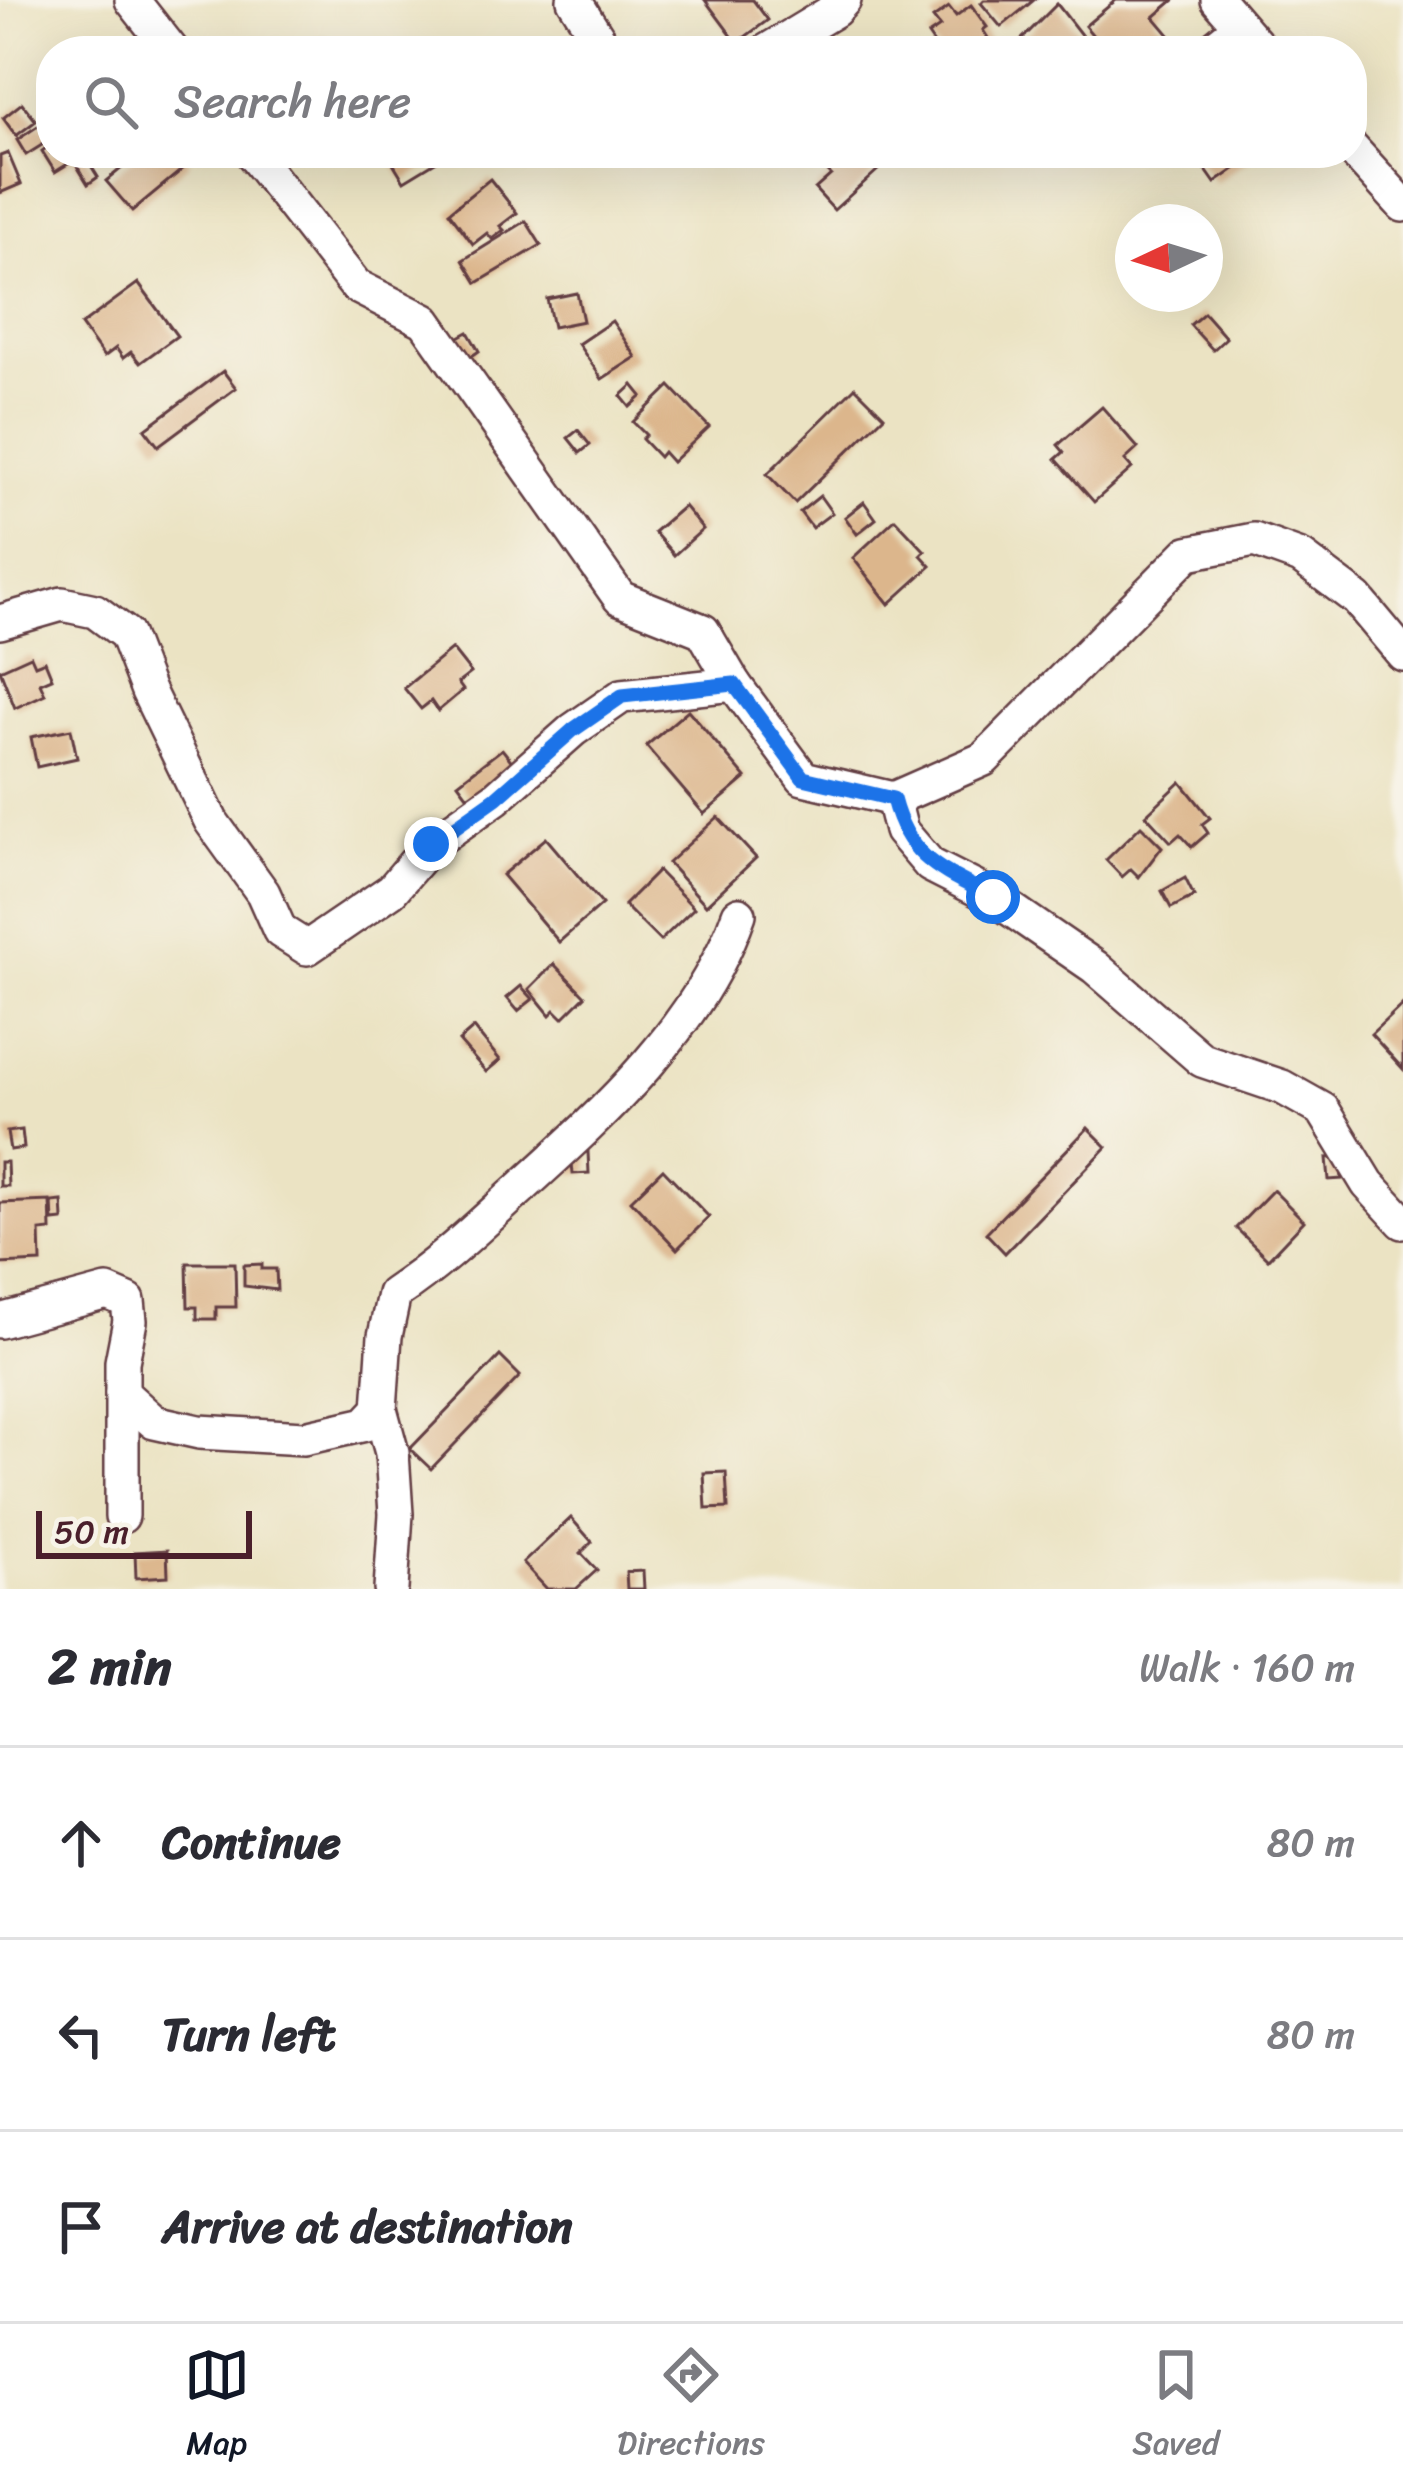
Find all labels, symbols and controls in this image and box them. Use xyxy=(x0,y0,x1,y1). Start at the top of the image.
search box xyxy=(36,36,1367,168)
text: Search here xyxy=(174,62,411,142)
icon: search xyxy=(78,69,144,135)
north arrow xyxy=(1115,204,1223,312)
route end xyxy=(404,817,458,871)
route start xyxy=(966,870,1020,924)
text: 50 m xyxy=(54,1503,129,1561)
scale bar xyxy=(36,1505,252,1558)
text: 2 min xyxy=(48,1622,171,1712)
text: Walk · 160 m xyxy=(1139,1633,1355,1702)
text: Continue xyxy=(162,1803,341,1883)
text: 80 m xyxy=(1267,1808,1355,1877)
icon: ahead xyxy=(48,1810,114,1876)
text: Turn left xyxy=(162,1995,335,2075)
text: 80 m xyxy=(1267,2000,1355,2069)
icon: left xyxy=(48,2002,114,2068)
text: Arrive at destination xyxy=(162,2187,572,2267)
icon: arrive xyxy=(48,2194,114,2260)
tab: Map xyxy=(184,2342,250,2472)
tab: Directions xyxy=(617,2342,765,2472)
tab: Saved xyxy=(1132,2342,1219,2472)

